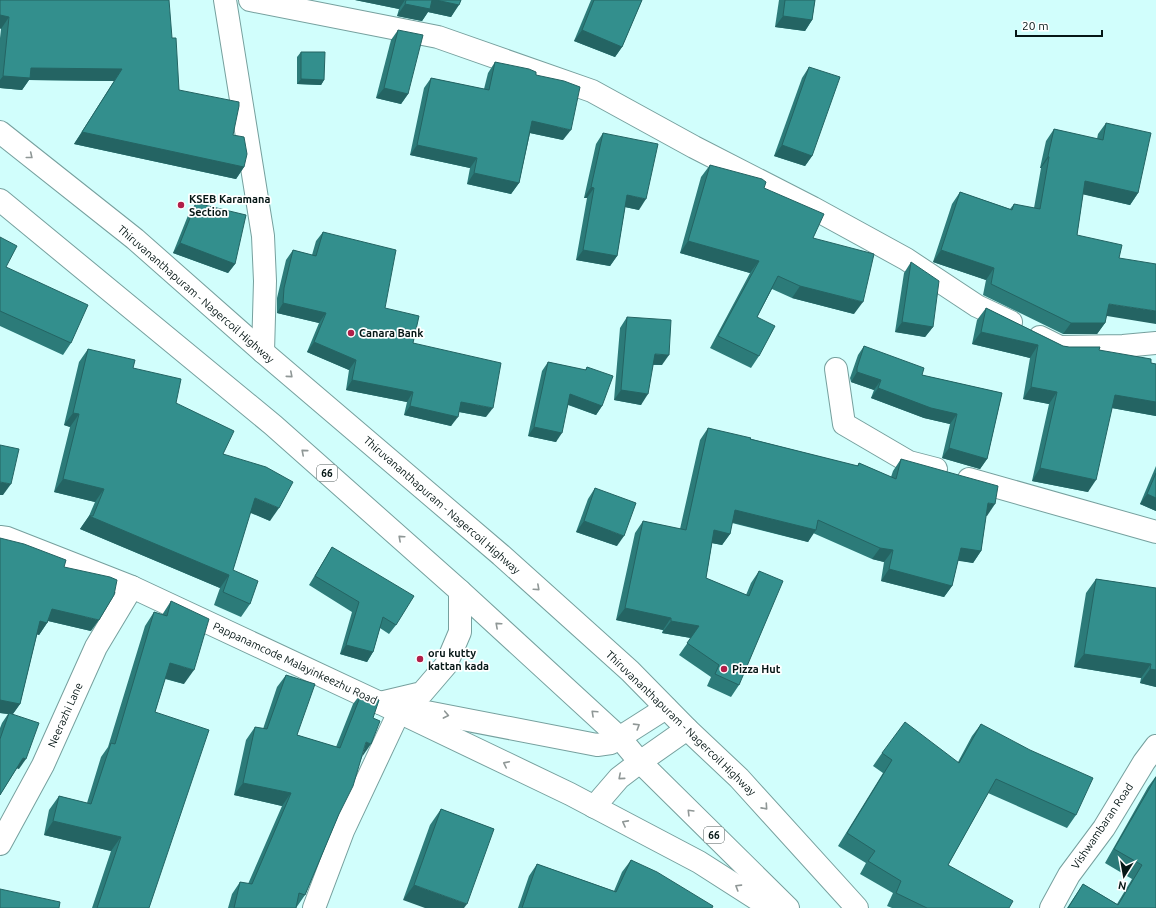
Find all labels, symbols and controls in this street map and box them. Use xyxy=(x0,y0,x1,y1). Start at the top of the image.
scale bar xyxy=(1016,12,1102,38)
text: 20 m xyxy=(1022,19,1049,32)
one-way arrow xyxy=(25,152,33,159)
place label: KSEB Karamana Section xyxy=(189,193,271,218)
marker: KSEB Karamana Section xyxy=(176,200,186,210)
street label: Thiruvananthapuram - Nagercoil Highway xyxy=(115,223,277,366)
place label: Canara Bank xyxy=(359,327,424,339)
marker: Canara Bank xyxy=(346,328,356,338)
one-way arrow xyxy=(286,370,293,377)
street label: Thiruvananthapuram - Nagercoil Highway xyxy=(361,434,523,577)
one-way arrow xyxy=(301,450,309,457)
road number: 66 xyxy=(317,465,337,481)
one-way arrow xyxy=(398,536,406,543)
one-way arrow xyxy=(533,583,540,590)
street label: Pappanamcode Malayinkeezhu Road xyxy=(211,620,379,706)
one-way arrow xyxy=(495,623,503,630)
place label: oru kutty kattan kada xyxy=(428,647,489,672)
street label: Thiruvananthapuram - Nagercoil Highway xyxy=(604,648,759,798)
marker: oru kutty kattan kada xyxy=(415,654,425,664)
place label: Pizza Hut xyxy=(732,663,781,675)
marker: Pizza Hut xyxy=(719,664,729,674)
street label: Neerazhi Lane xyxy=(45,681,85,749)
one-way arrow xyxy=(443,710,449,719)
one-way arrow xyxy=(591,711,598,718)
one-way arrow xyxy=(633,723,640,730)
one-way arrow xyxy=(503,761,511,769)
one-way arrow xyxy=(618,772,626,779)
street label: Vishwambaran Road xyxy=(1069,781,1135,871)
one-way arrow xyxy=(761,802,768,810)
one-way arrow xyxy=(687,809,695,817)
one-way arrow xyxy=(622,821,630,828)
road number: 66 xyxy=(704,827,724,843)
north arrow xyxy=(1104,856,1144,896)
text: N xyxy=(1117,879,1127,892)
one-way arrow xyxy=(736,885,743,892)

